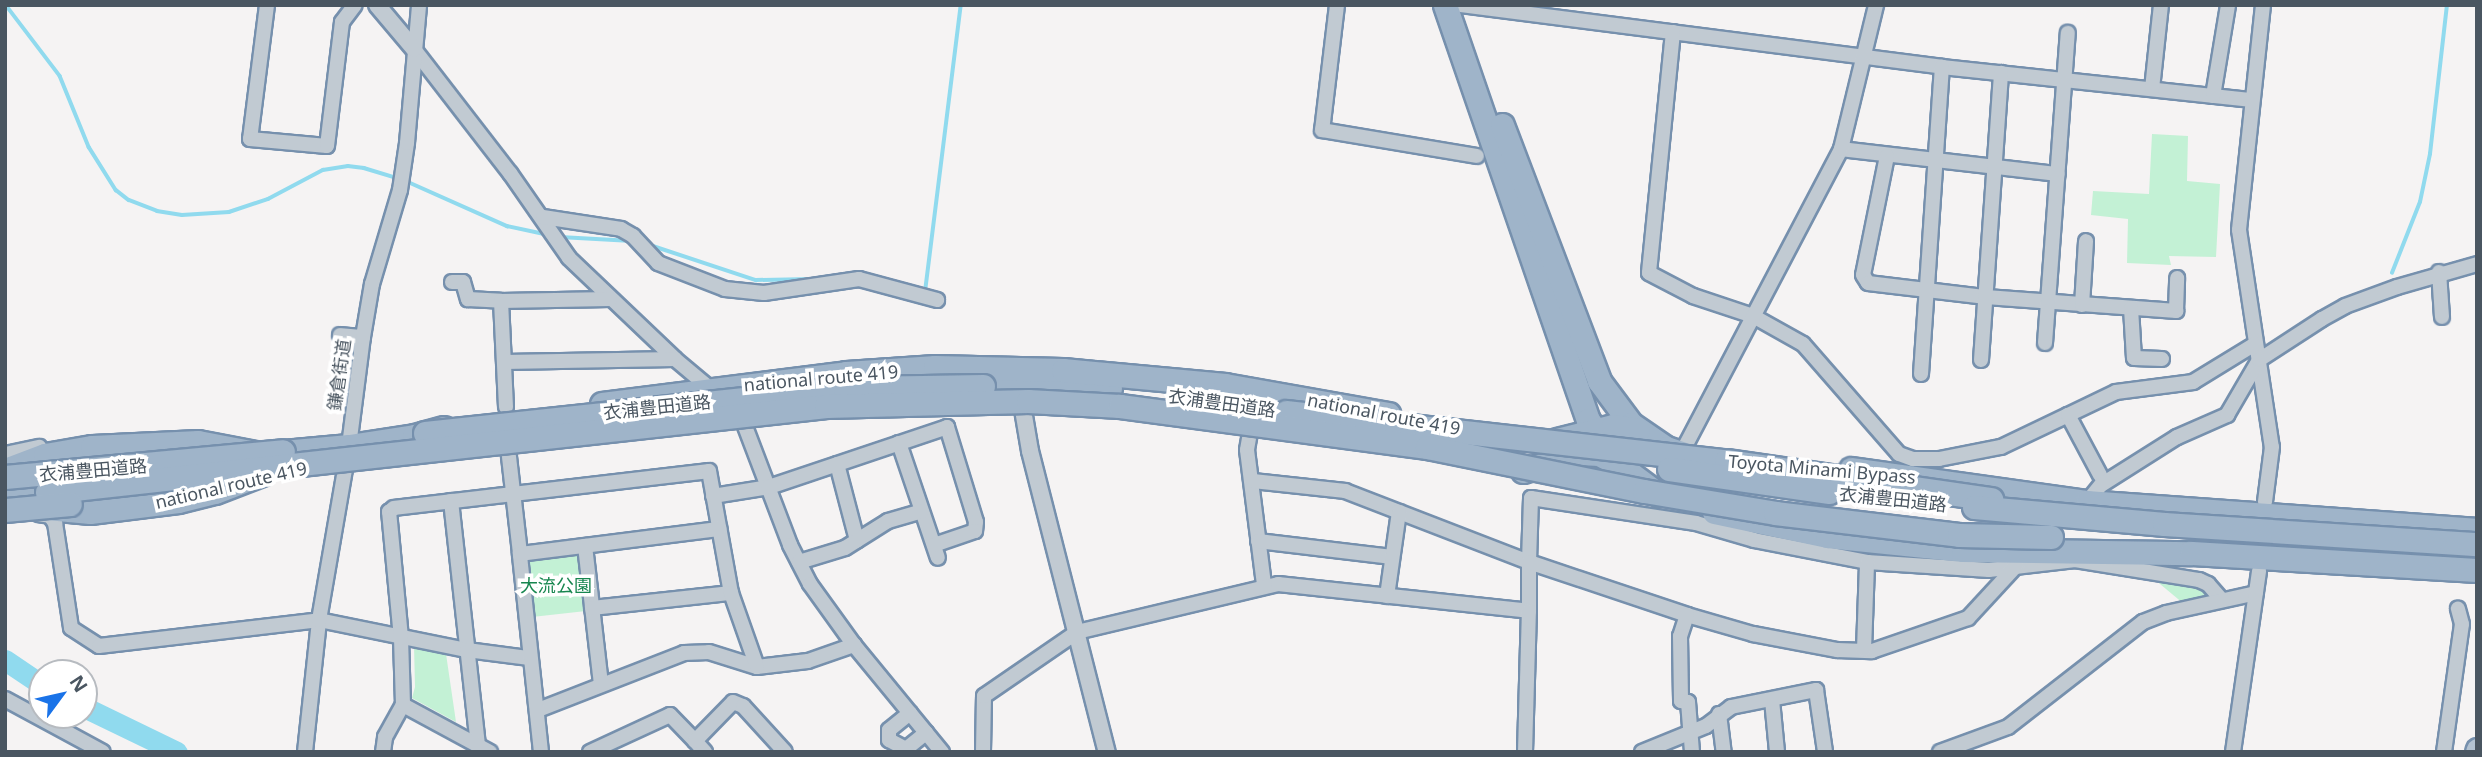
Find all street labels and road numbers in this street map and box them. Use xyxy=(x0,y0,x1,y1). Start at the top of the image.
street label: 鎌倉街道 xyxy=(323,338,355,412)
street label: national route 419 xyxy=(743,360,899,396)
street label: 衣浦豊田道路 xyxy=(1167,385,1277,421)
street label: national route 419 xyxy=(1306,389,1462,439)
street label: 衣浦豊田道路 xyxy=(602,391,712,423)
street label: Toyota Minami Bypass xyxy=(1727,450,1917,488)
street label: 衣浦豊田道路 xyxy=(38,455,148,485)
street label: national route 419 xyxy=(153,457,309,513)
street label: 衣浦豊田道路 xyxy=(1838,483,1948,515)

